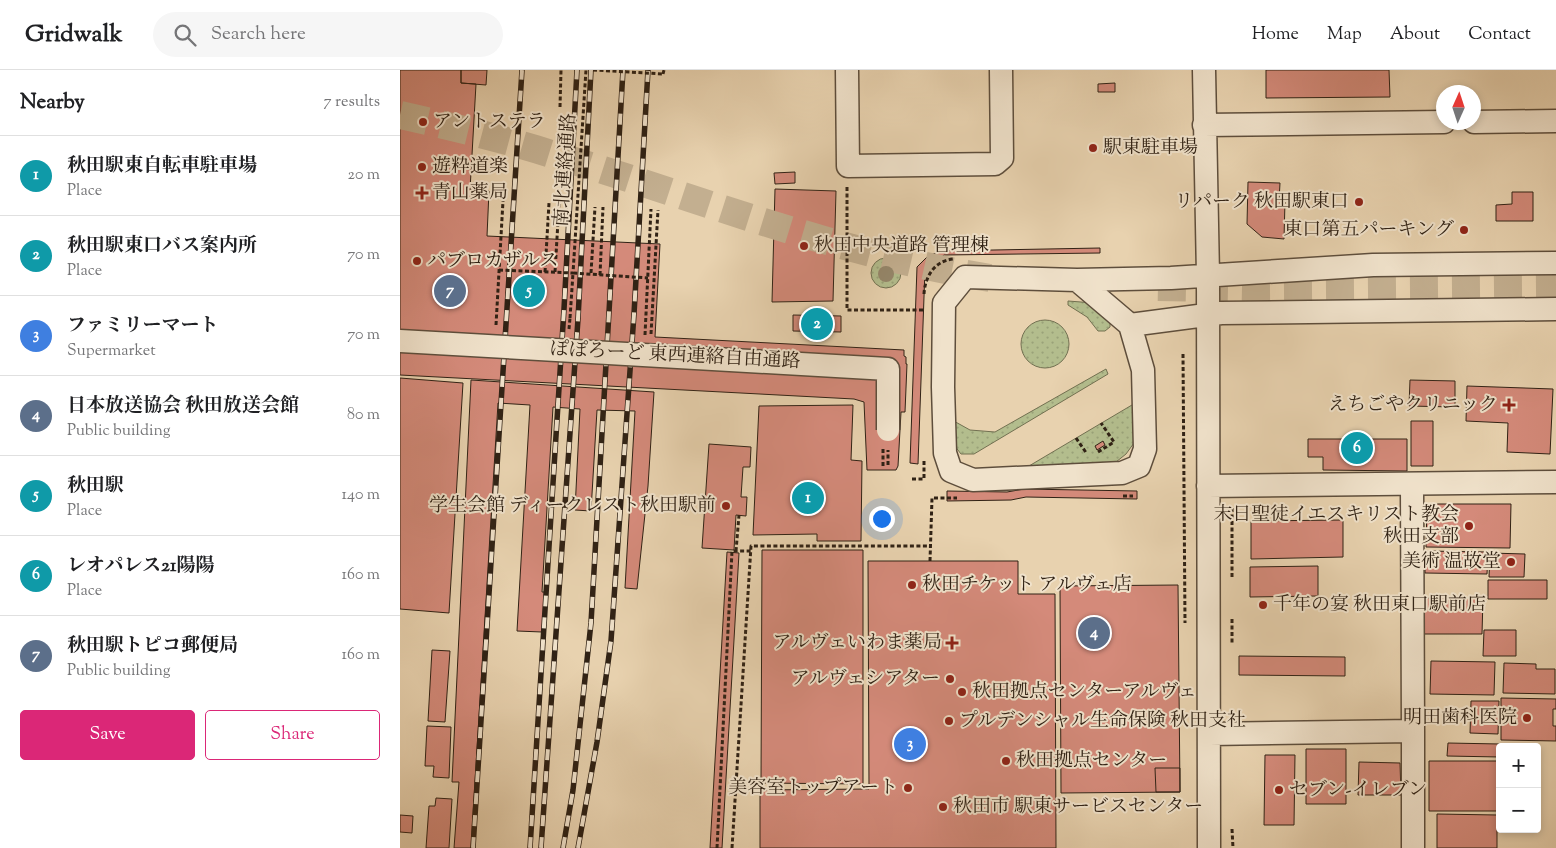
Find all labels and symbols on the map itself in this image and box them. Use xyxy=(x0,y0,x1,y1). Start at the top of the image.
north arrow xyxy=(1436,85,1481,130)
place label: アントステラ xyxy=(433,109,546,136)
street label: 南北連絡通路 xyxy=(549,112,583,228)
marker: アントステラ xyxy=(417,116,429,128)
place label: 駅東駐車場 xyxy=(1103,135,1198,162)
marker: 駅東駐車場 xyxy=(1087,142,1099,154)
place label: 遊粋道楽 xyxy=(432,154,508,181)
marker: 遊粋道楽 xyxy=(416,161,428,173)
place label: 青山薬局 xyxy=(432,180,508,207)
marker: 青山薬局 xyxy=(416,187,428,199)
place label: リパーク 秋田駅東口 xyxy=(1175,189,1349,216)
marker: リパーク 秋田駅東口 xyxy=(1353,196,1365,208)
place label: 東口第五パーキング xyxy=(1284,217,1454,244)
marker: 東口第五パーキング xyxy=(1458,224,1470,236)
place label: 秋田中央道路 管理棟 xyxy=(814,233,989,260)
marker: 秋田中央道路 管理棟 xyxy=(798,240,810,252)
place label: パブロカザルス xyxy=(427,248,558,275)
marker: パブロカザルス xyxy=(411,255,423,267)
pin: 7 xyxy=(434,272,466,310)
pin: 5 xyxy=(513,272,545,310)
pin: 2 xyxy=(801,305,833,343)
street label: ぽぽろーど 東西連絡自由通路 xyxy=(549,336,801,376)
place label: えちごやクリニック xyxy=(1328,392,1498,419)
marker: えちごやクリニック xyxy=(1502,398,1516,412)
pin: 6 xyxy=(1341,429,1373,467)
pin: 1 xyxy=(792,479,824,517)
place label: 学生会館 ディークレスト秋田駅前 xyxy=(429,493,716,520)
marker: 学生会館 ディークレスト秋田駅前 xyxy=(720,500,732,512)
place label: 末日聖徒イエスキリスト教会 秋田支部 xyxy=(1213,502,1459,551)
your location xyxy=(869,506,895,532)
marker: 末日聖徒イエスキリスト教会 秋田支部 xyxy=(1463,520,1475,532)
place label: 美術 温故堂 xyxy=(1402,549,1501,576)
marker: 美術 温故堂 xyxy=(1505,556,1517,568)
place label: 秋田チケット アルヴェ店 xyxy=(922,572,1132,599)
marker: 秋田チケット アルヴェ店 xyxy=(906,579,918,591)
place label: 千年の宴 秋田東口駅前店 xyxy=(1273,592,1486,619)
marker: 千年の宴 秋田東口駅前店 xyxy=(1257,599,1269,611)
pin: 4 xyxy=(1078,614,1110,652)
place label: アルヴェいわま薬局 xyxy=(773,630,942,657)
marker: アルヴェいわま薬局 xyxy=(946,637,958,649)
place label: アルヴェシアター xyxy=(791,666,940,693)
marker: アルヴェシアター xyxy=(944,673,956,685)
place label: 秋田拠点センターアルヴェ xyxy=(972,679,1197,706)
marker: 秋田拠点センターアルヴェ xyxy=(956,686,968,698)
place label: 明田歯科医院 xyxy=(1403,705,1517,732)
place label: プルデンシャル生命保険 秋田支社 xyxy=(959,708,1246,735)
marker: 明田歯科医院 xyxy=(1521,712,1533,724)
marker: プルデンシャル生命保険 秋田支社 xyxy=(943,715,955,727)
pin: 3 xyxy=(894,725,926,763)
place label: 秋田拠点センター xyxy=(1016,748,1167,775)
marker: 秋田拠点センター xyxy=(1000,755,1012,767)
place label: 美容室トップアート xyxy=(728,775,898,802)
place label: セブン-イレブン xyxy=(1289,777,1427,804)
marker: 美容室トップアート xyxy=(902,782,914,794)
marker: セブン-イレブン xyxy=(1273,784,1285,796)
place label: 秋田市 駅東サービスセンター xyxy=(953,794,1203,821)
marker: 秋田市 駅東サービスセンター xyxy=(937,801,949,813)

